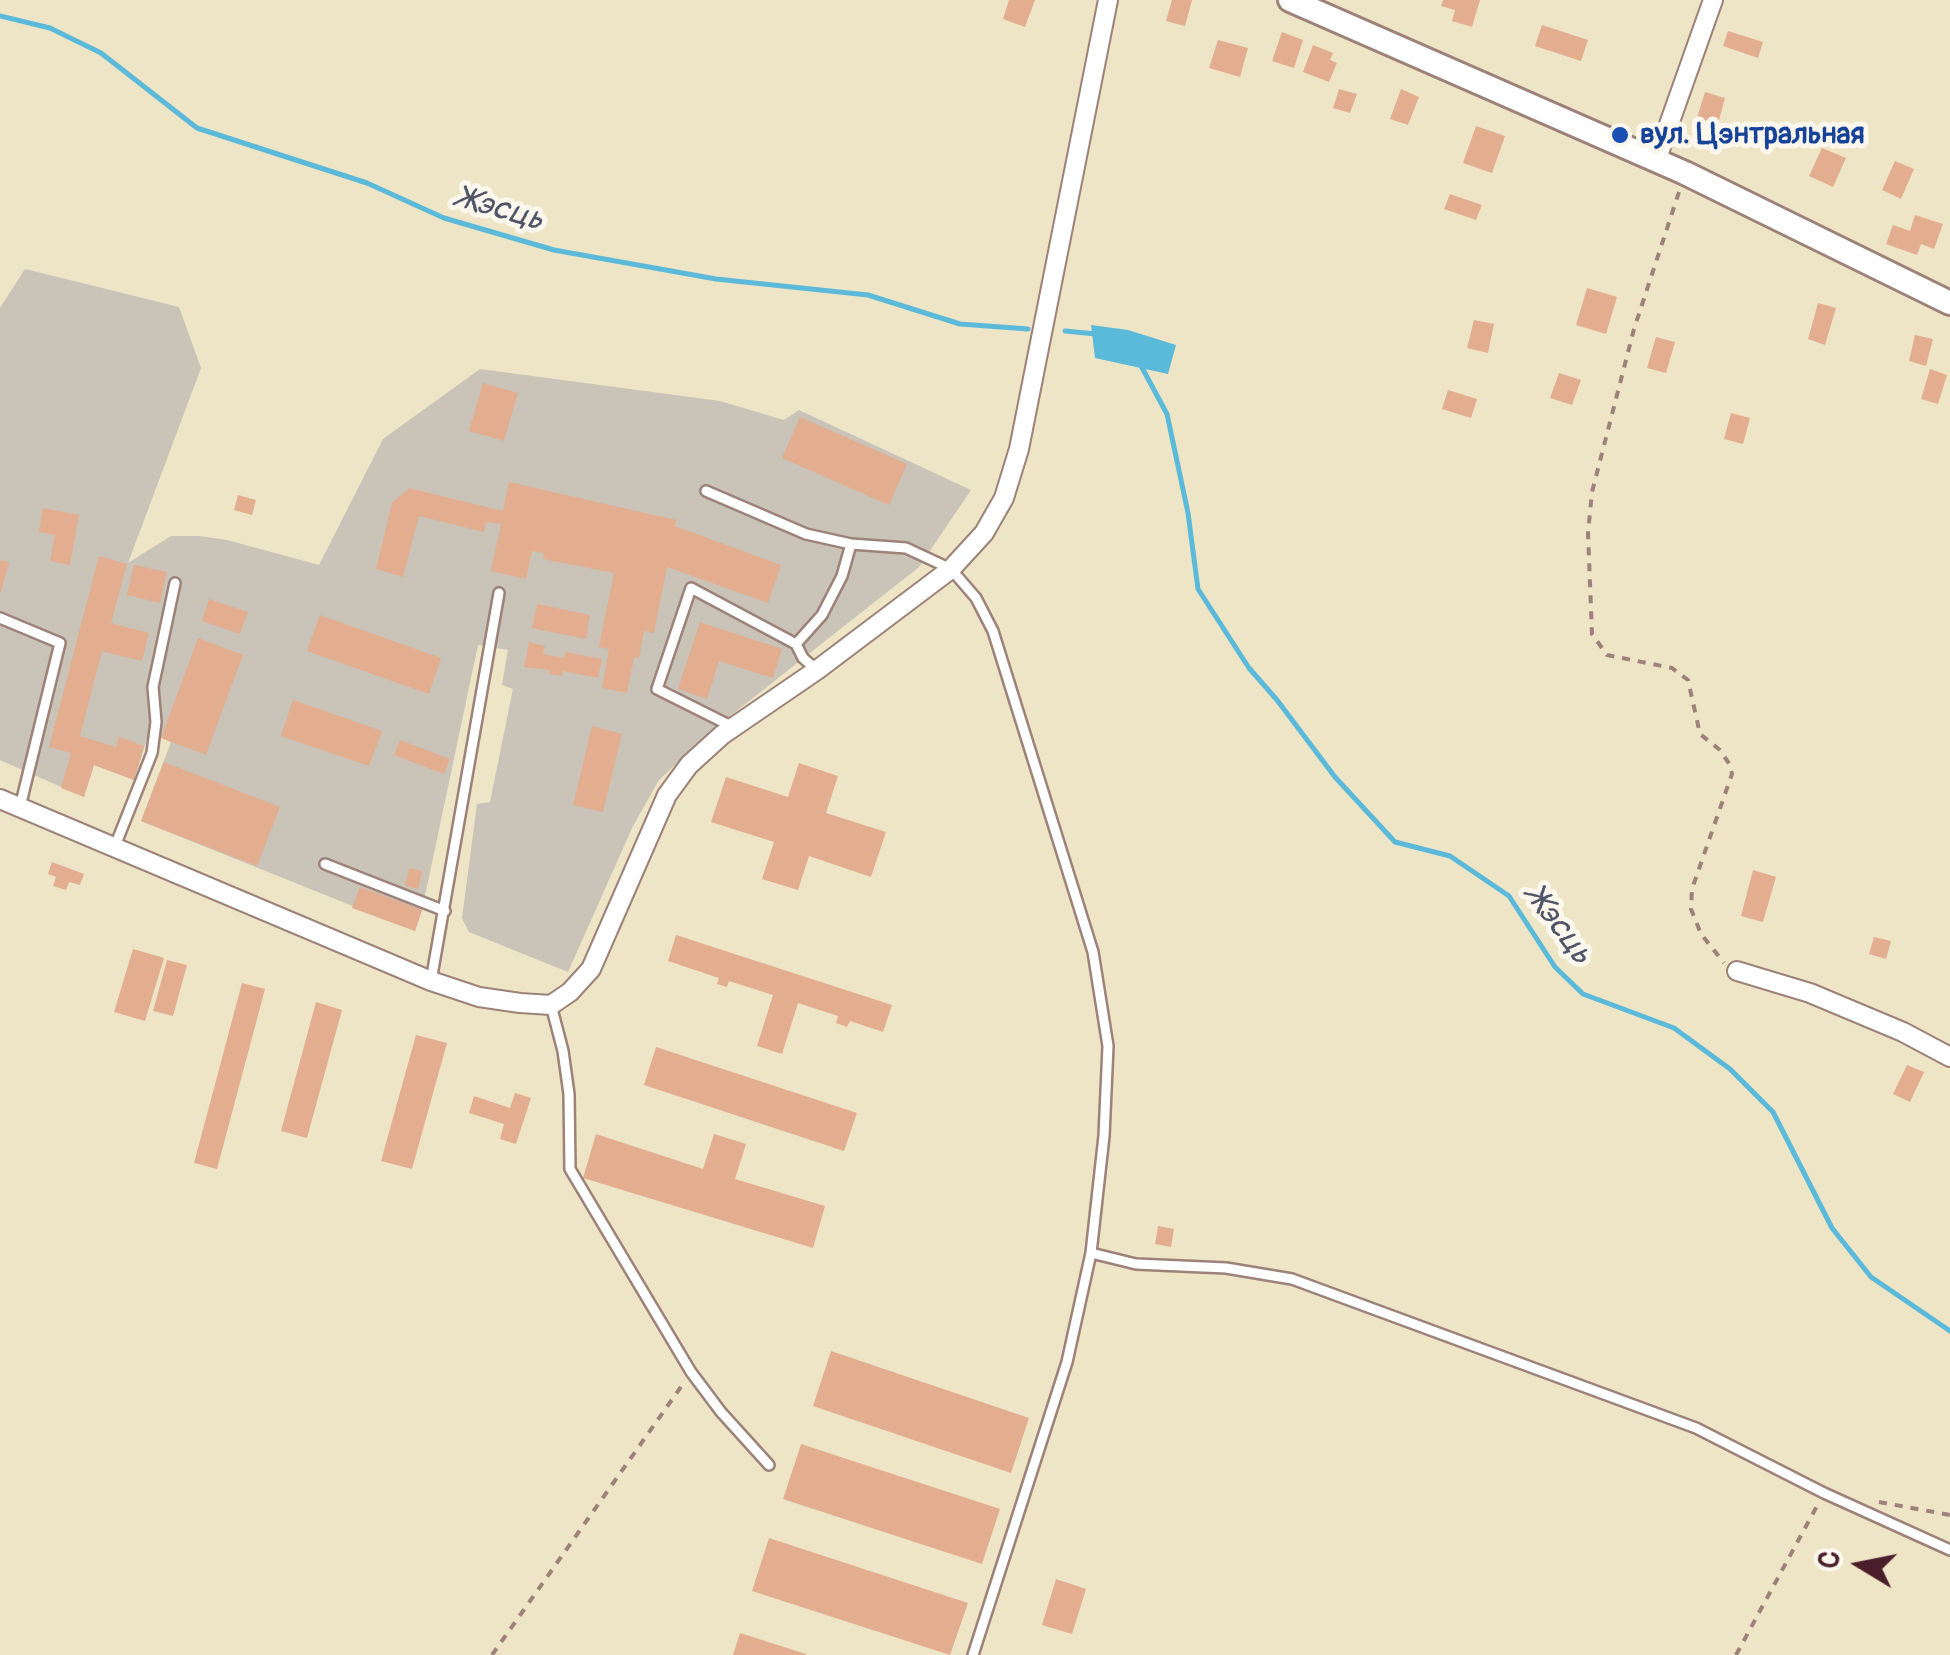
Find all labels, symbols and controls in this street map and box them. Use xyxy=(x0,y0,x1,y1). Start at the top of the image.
place label: вул. Цэнтральная xyxy=(1640,117,1865,153)
marker: вул. Цэнтральная xyxy=(1609,124,1631,146)
water label: Жэсць xyxy=(453,179,547,241)
water label: Жэсць xyxy=(1516,880,1600,972)
north arrow xyxy=(1810,1515,1910,1615)
text: С xyxy=(1811,1548,1849,1571)

